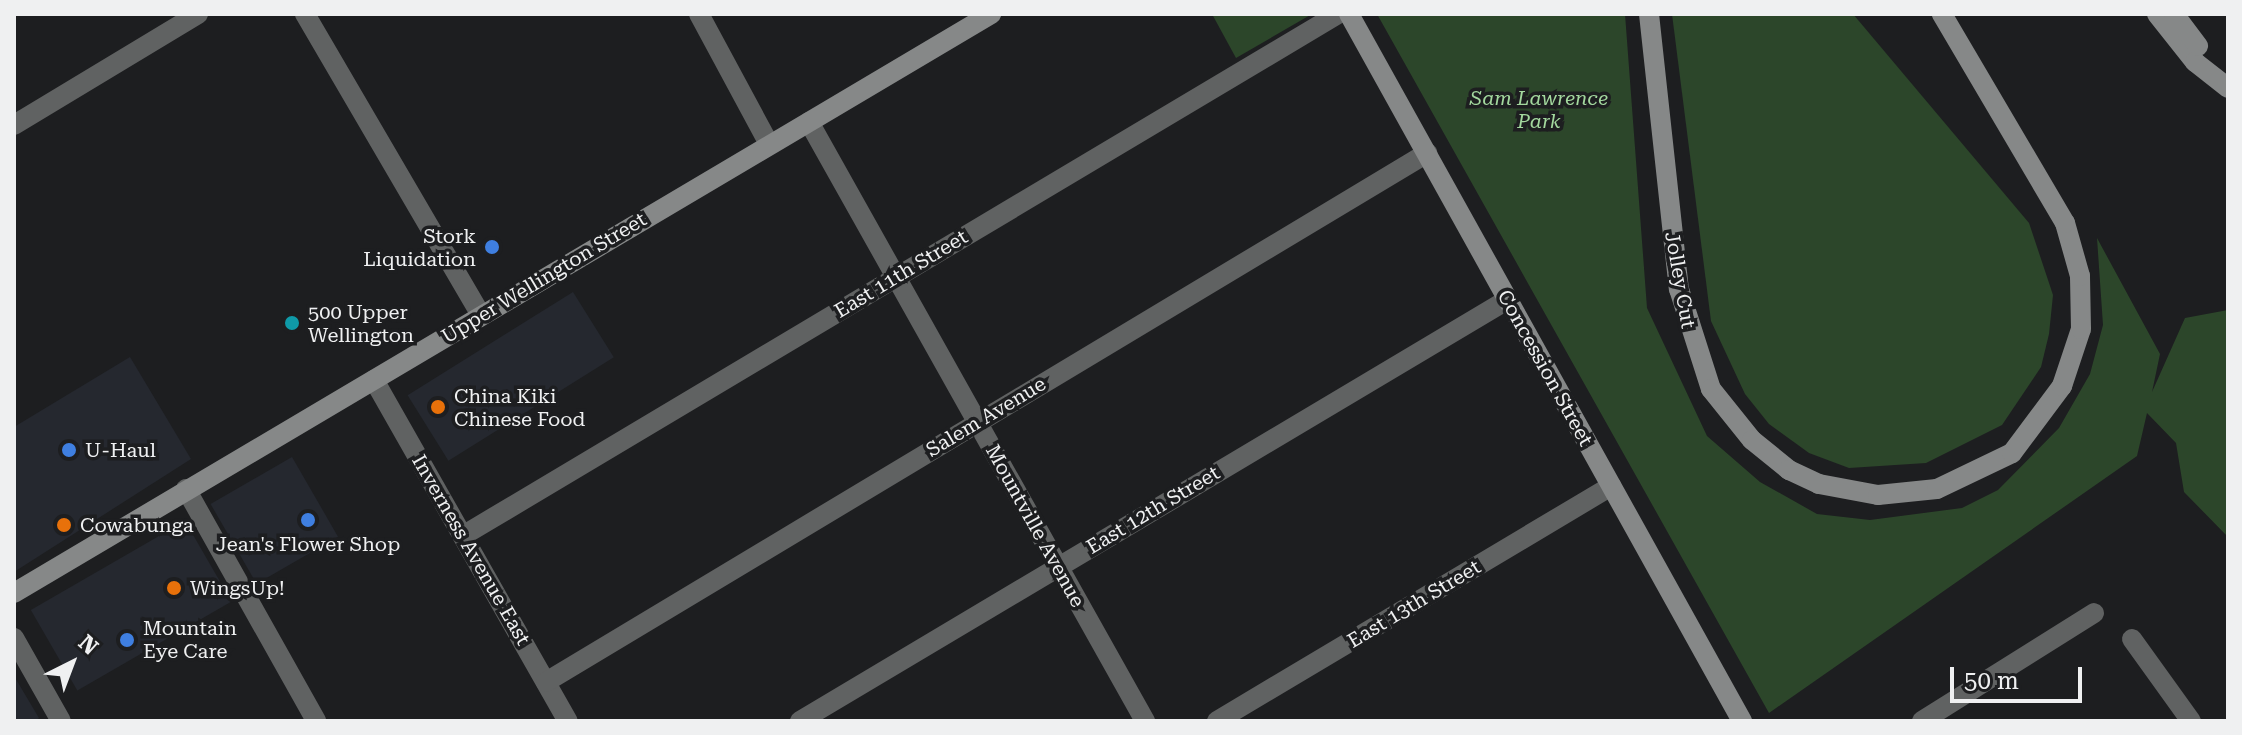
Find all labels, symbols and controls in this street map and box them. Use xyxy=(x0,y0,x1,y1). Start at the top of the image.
park label: Sam Lawrence Park xyxy=(1470,86,1608,133)
street label: Upper Wellington Street xyxy=(437,207,651,349)
place label: Stork Liquidation xyxy=(363,224,476,271)
street label: East 11th Street xyxy=(830,225,972,323)
street label: Jolley Cut xyxy=(1660,230,1700,330)
marker: Stork Liquidation xyxy=(483,238,501,256)
street label: Concession Street xyxy=(1492,286,1598,450)
place label: 500 Upper Wellington xyxy=(308,300,414,347)
marker: 500 Upper Wellington xyxy=(283,314,301,332)
street label: Salem Avenue xyxy=(922,372,1050,462)
place label: China Kiki Chinese Food xyxy=(454,384,585,431)
marker: China Kiki Chinese Food xyxy=(429,398,447,416)
place label: U-Haul xyxy=(85,438,156,462)
street label: Mountville Avenue xyxy=(980,440,1090,612)
marker: U-Haul xyxy=(60,441,78,459)
street label: Inverness Avenue East xyxy=(407,451,535,649)
street label: East 12th Street xyxy=(1082,461,1224,559)
marker: Jean's Flower Shop xyxy=(299,511,317,529)
place label: Cowabunga xyxy=(80,513,194,537)
marker: Cowabunga xyxy=(55,516,73,534)
place label: Jean's Flower Shop xyxy=(216,532,400,556)
street label: East 13th Street xyxy=(1343,555,1485,653)
place label: WingsUp! xyxy=(190,576,285,600)
marker: WingsUp! xyxy=(165,579,183,597)
place label: Mountain Eye Care xyxy=(143,616,237,663)
north arrow xyxy=(32,623,112,703)
text: N xyxy=(74,630,103,660)
marker: Mountain Eye Care xyxy=(118,631,136,649)
scale bar xyxy=(1954,651,2086,701)
text: 50 m xyxy=(1964,667,2019,695)

